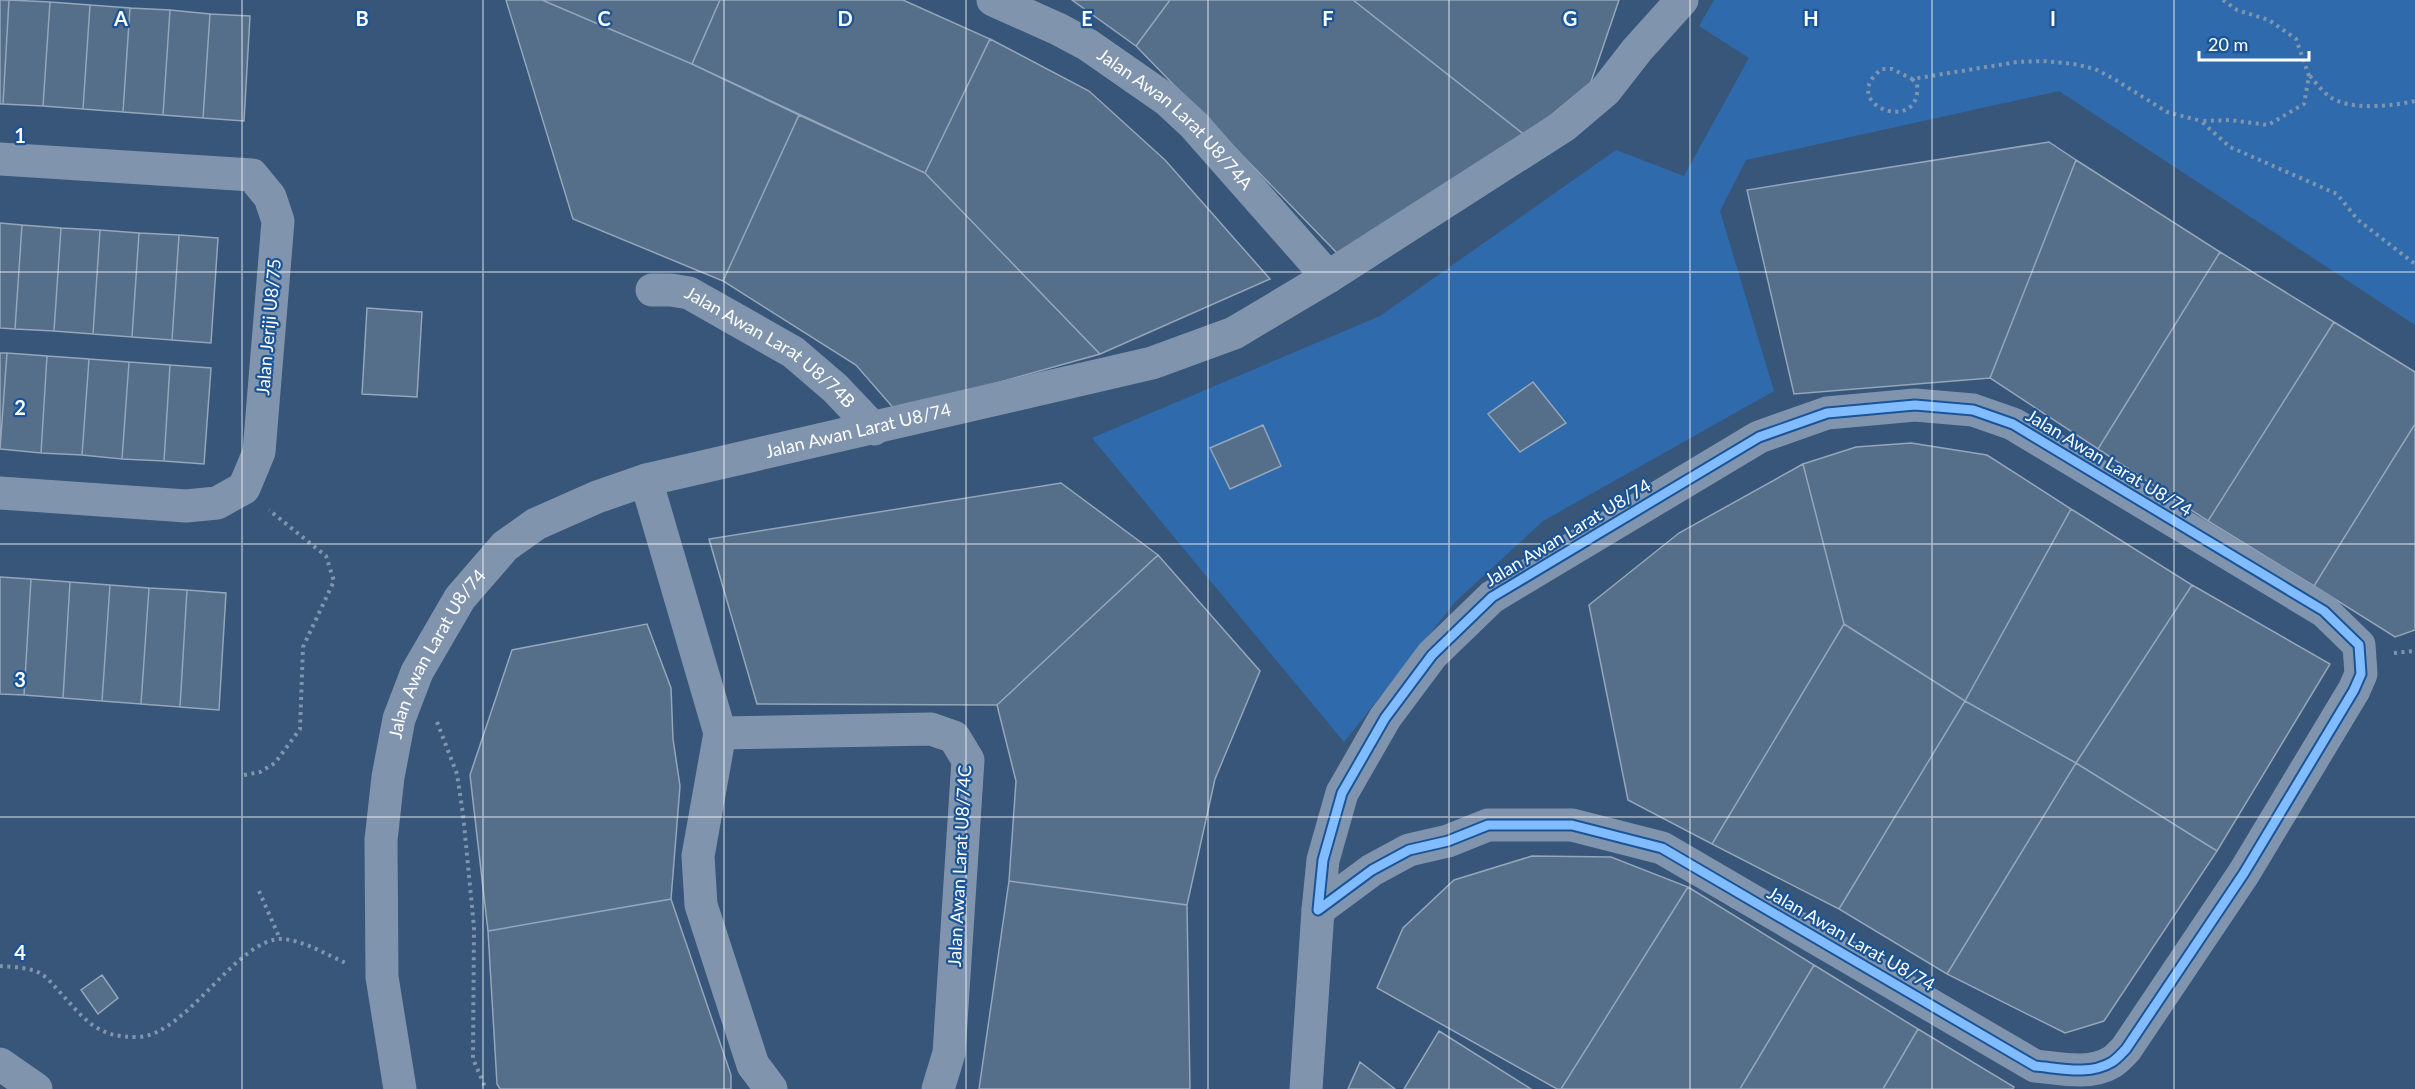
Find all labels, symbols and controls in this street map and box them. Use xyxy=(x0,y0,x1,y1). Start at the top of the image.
text: A xyxy=(113,6,128,30)
text: B xyxy=(355,6,369,30)
text: C xyxy=(597,6,611,30)
text: D xyxy=(837,6,853,30)
text: E xyxy=(1081,6,1093,30)
text: F xyxy=(1322,6,1334,30)
text: G xyxy=(1563,6,1577,30)
text: H xyxy=(1803,6,1819,30)
text: I xyxy=(2050,6,2056,30)
scale bar xyxy=(2199,24,2308,62)
text: 20 m xyxy=(2208,33,2248,55)
street label: Jalan Awan Larat U8/74A xyxy=(1094,43,1258,194)
text: 1 xyxy=(14,123,26,147)
street label: Jalan Jeriji U8/75 xyxy=(251,258,285,396)
street label: Jalan Awan Larat U8/74B xyxy=(681,281,860,412)
text: 2 xyxy=(14,395,26,419)
street label: Jalan Awan Larat U8/74 xyxy=(763,398,953,462)
street label: Jalan Awan Larat U8/74 xyxy=(2022,404,2197,520)
street label: Jalan Awan Larat U8/74 xyxy=(1480,474,1655,590)
street label: Jalan Awan Larat U8/74 xyxy=(384,564,490,740)
text: 3 xyxy=(14,667,26,691)
street label: Jalan Awan Larat U8/74C xyxy=(943,765,975,967)
street label: Jalan Awan Larat U8/74 xyxy=(1764,881,1939,995)
text: 4 xyxy=(14,940,26,964)

